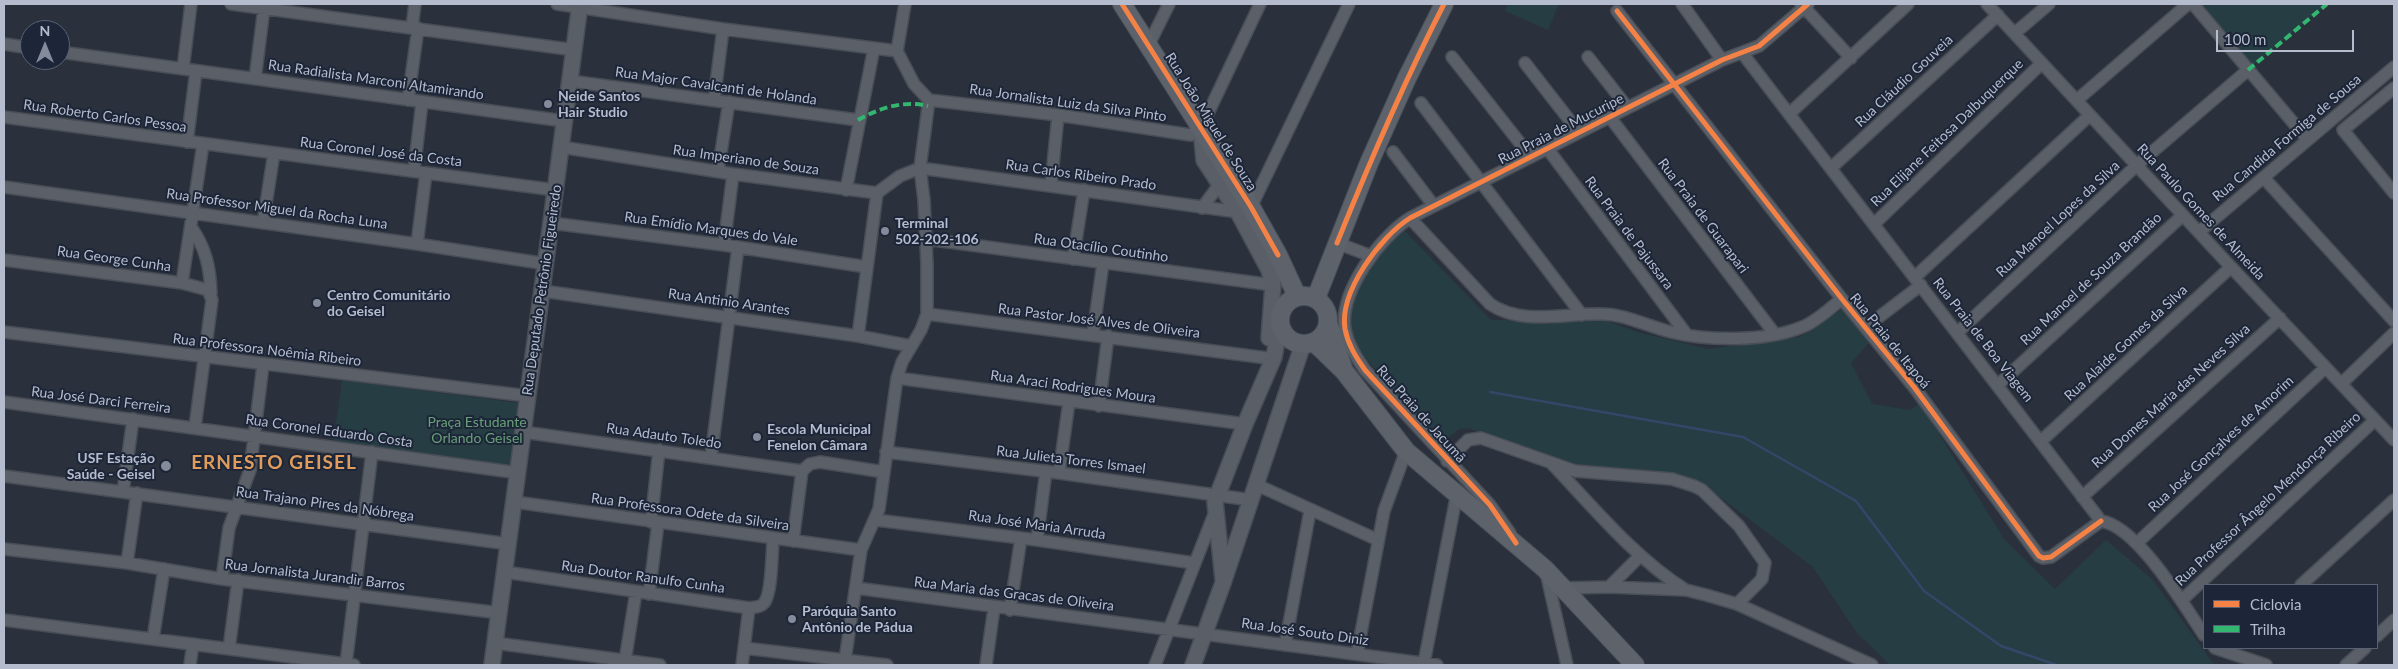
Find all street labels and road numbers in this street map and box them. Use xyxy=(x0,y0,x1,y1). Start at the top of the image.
street label: Rua Cláudio Gouveia xyxy=(1852,31,1956,131)
street label: Rua João Miguel de Souza xyxy=(1162,50,1260,194)
street label: Rua Elijane Feitosa Dalbuquerque xyxy=(1867,56,2027,210)
street label: Rua Radialista Marconi Altamirando xyxy=(267,57,485,103)
street label: Rua Major Cavalcanti de Holanda xyxy=(614,64,818,108)
street label: Rua Candida Formiga de Sousa xyxy=(2209,71,2365,205)
street label: Rua Jornalista Luiz da Silva Pinto xyxy=(968,81,1168,125)
street label: Rua Praia de Mucuripe xyxy=(1495,90,1627,168)
street label: Rua Roberto Carlos Pessoa xyxy=(22,96,188,136)
street label: Rua Coronel José da Costa xyxy=(299,134,463,170)
street label: Rua Paulo Gomes de Almeida xyxy=(2134,140,2268,284)
street label: Rua Imperiano de Souza xyxy=(672,141,820,179)
street label: Rua Praia de Guarapari xyxy=(1654,155,1752,277)
street label: Rua Carlos Ribeiro Prado xyxy=(1005,156,1157,194)
street label: Rua Manoel Lopes da Silva xyxy=(1993,157,2123,281)
street label: Rua Praia de Pajussara xyxy=(1581,173,1677,293)
street label: Rua Deputado Petrônio Figueiredo xyxy=(519,184,565,396)
street label: Rua Professor Miguel da Rocha Luna xyxy=(165,185,389,233)
street label: Rua Emídio Marques do Vale xyxy=(623,209,799,249)
street label: Rua Manoel de Souza Brandão xyxy=(2017,209,2165,349)
street label: Rua Otacílio Coutinho xyxy=(1033,230,1169,266)
street label: Rua George Cunha xyxy=(56,243,172,275)
street label: Rua Praia de Boa Viagem xyxy=(1929,275,2037,405)
street label: Rua Alaide Gomes da Silva xyxy=(2061,282,2191,404)
street label: Rua Antinio Arantes xyxy=(667,285,791,319)
street label: Rua Praia de Itapoá xyxy=(1846,290,1934,392)
street label: Rua Pastor José Alves de Oliveira xyxy=(997,300,1201,342)
street label: Rua Domes Maria das Neves Silva xyxy=(2088,320,2254,472)
street label: Rua Professora Noêmia Ribeiro xyxy=(172,330,362,370)
street label: Rua Praia de Jacumã xyxy=(1373,362,1469,466)
street label: Rua Araci Rodrigues Moura xyxy=(989,367,1157,407)
street label: Rua José Gonçalves de Amorim xyxy=(2145,372,2297,516)
street label: Rua José Darci Ferreira xyxy=(30,383,172,417)
street label: Rua Professor Ângelo Mendonça Ribeiro xyxy=(2172,409,2364,589)
street label: Rua Coronel Eduardo Costa xyxy=(244,411,414,451)
street label: Rua Adauto Toledo xyxy=(605,420,723,452)
street label: Rua Julieta Torres Ismael xyxy=(995,443,1147,477)
street label: Rua Trajano Pires da Nóbrega xyxy=(235,483,415,525)
street label: Rua Professora Odete da Silveira xyxy=(590,490,790,534)
street label: Rua José Maria Arruda xyxy=(967,507,1107,543)
street label: Rua Jornalista Jurandir Barros xyxy=(224,556,406,594)
street label: Rua Doutor Ranulfo Cunha xyxy=(560,557,726,597)
street label: Rua Maria das Gracas de Oliveira xyxy=(913,573,1115,615)
street label: Rua José Souto Diniz xyxy=(1240,615,1370,649)

